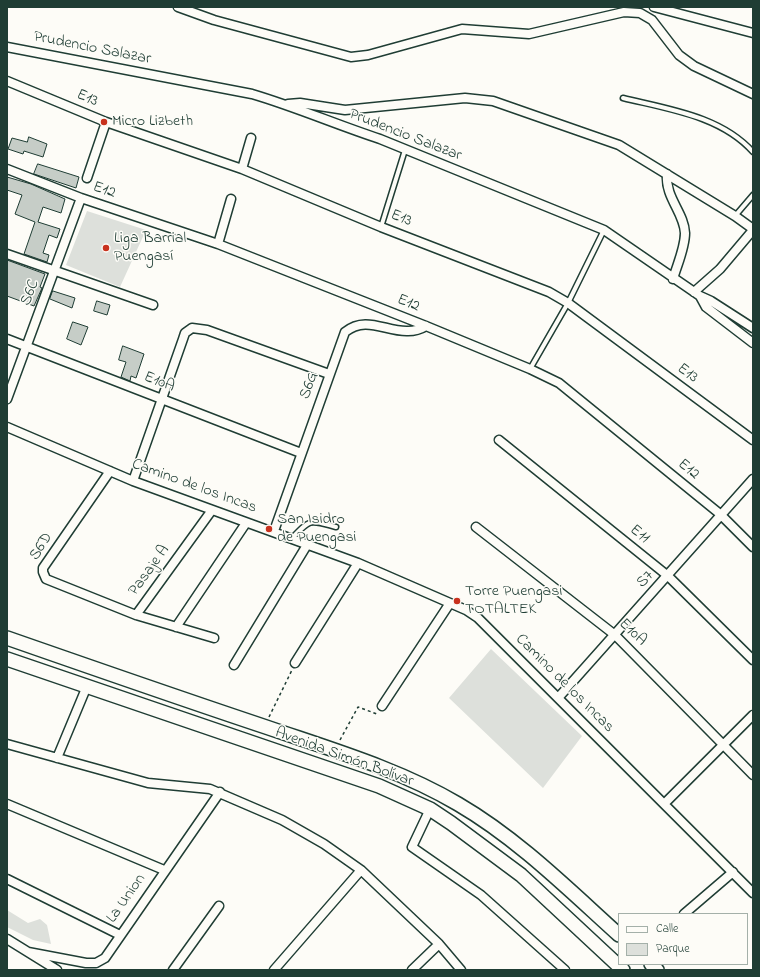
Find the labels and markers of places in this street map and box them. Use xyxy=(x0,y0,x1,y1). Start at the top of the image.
place label: Micro Lizbeth xyxy=(112,112,193,132)
marker: Micro Lizbeth xyxy=(99,117,109,127)
place label: Liga Barrial Puengasí xyxy=(114,229,186,267)
marker: Liga Barrial Puengasí xyxy=(101,243,111,253)
place label: San Isidro de Puengasi xyxy=(277,510,356,548)
marker: San Isidro de Puengasi xyxy=(264,524,274,534)
place label: Torre Puengasi TOTALTEK xyxy=(465,582,562,620)
marker: Torre Puengasi TOTALTEK xyxy=(452,596,462,606)

